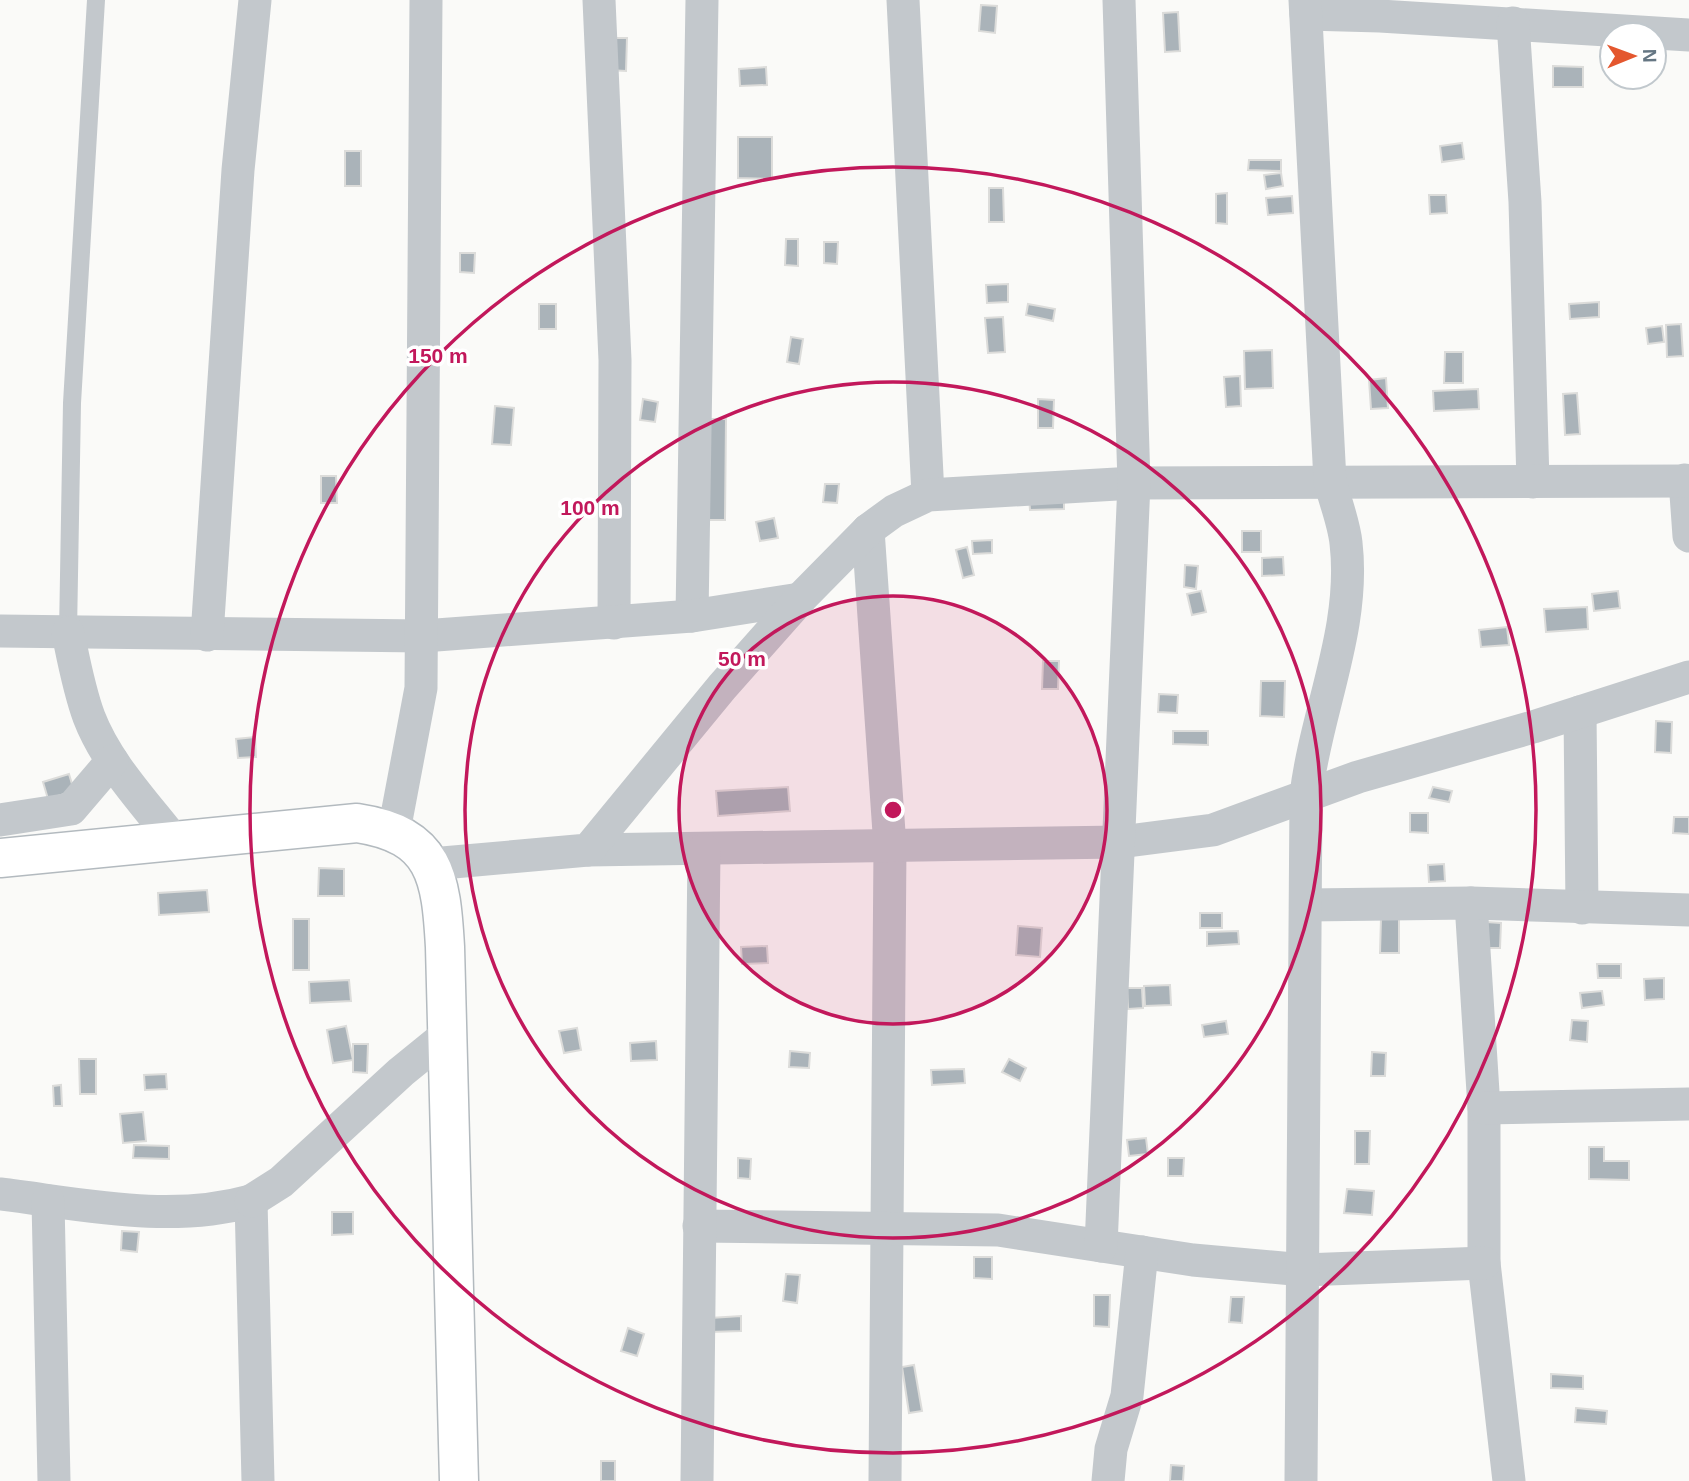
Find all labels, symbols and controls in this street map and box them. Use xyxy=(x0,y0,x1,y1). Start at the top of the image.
north arrow xyxy=(1598,21,1668,91)
text: N xyxy=(1639,49,1660,63)
text: 150 m xyxy=(408,344,468,367)
text: 100 m xyxy=(560,496,620,519)
text: 50 m xyxy=(718,647,766,670)
centre of rings xyxy=(881,798,905,822)

